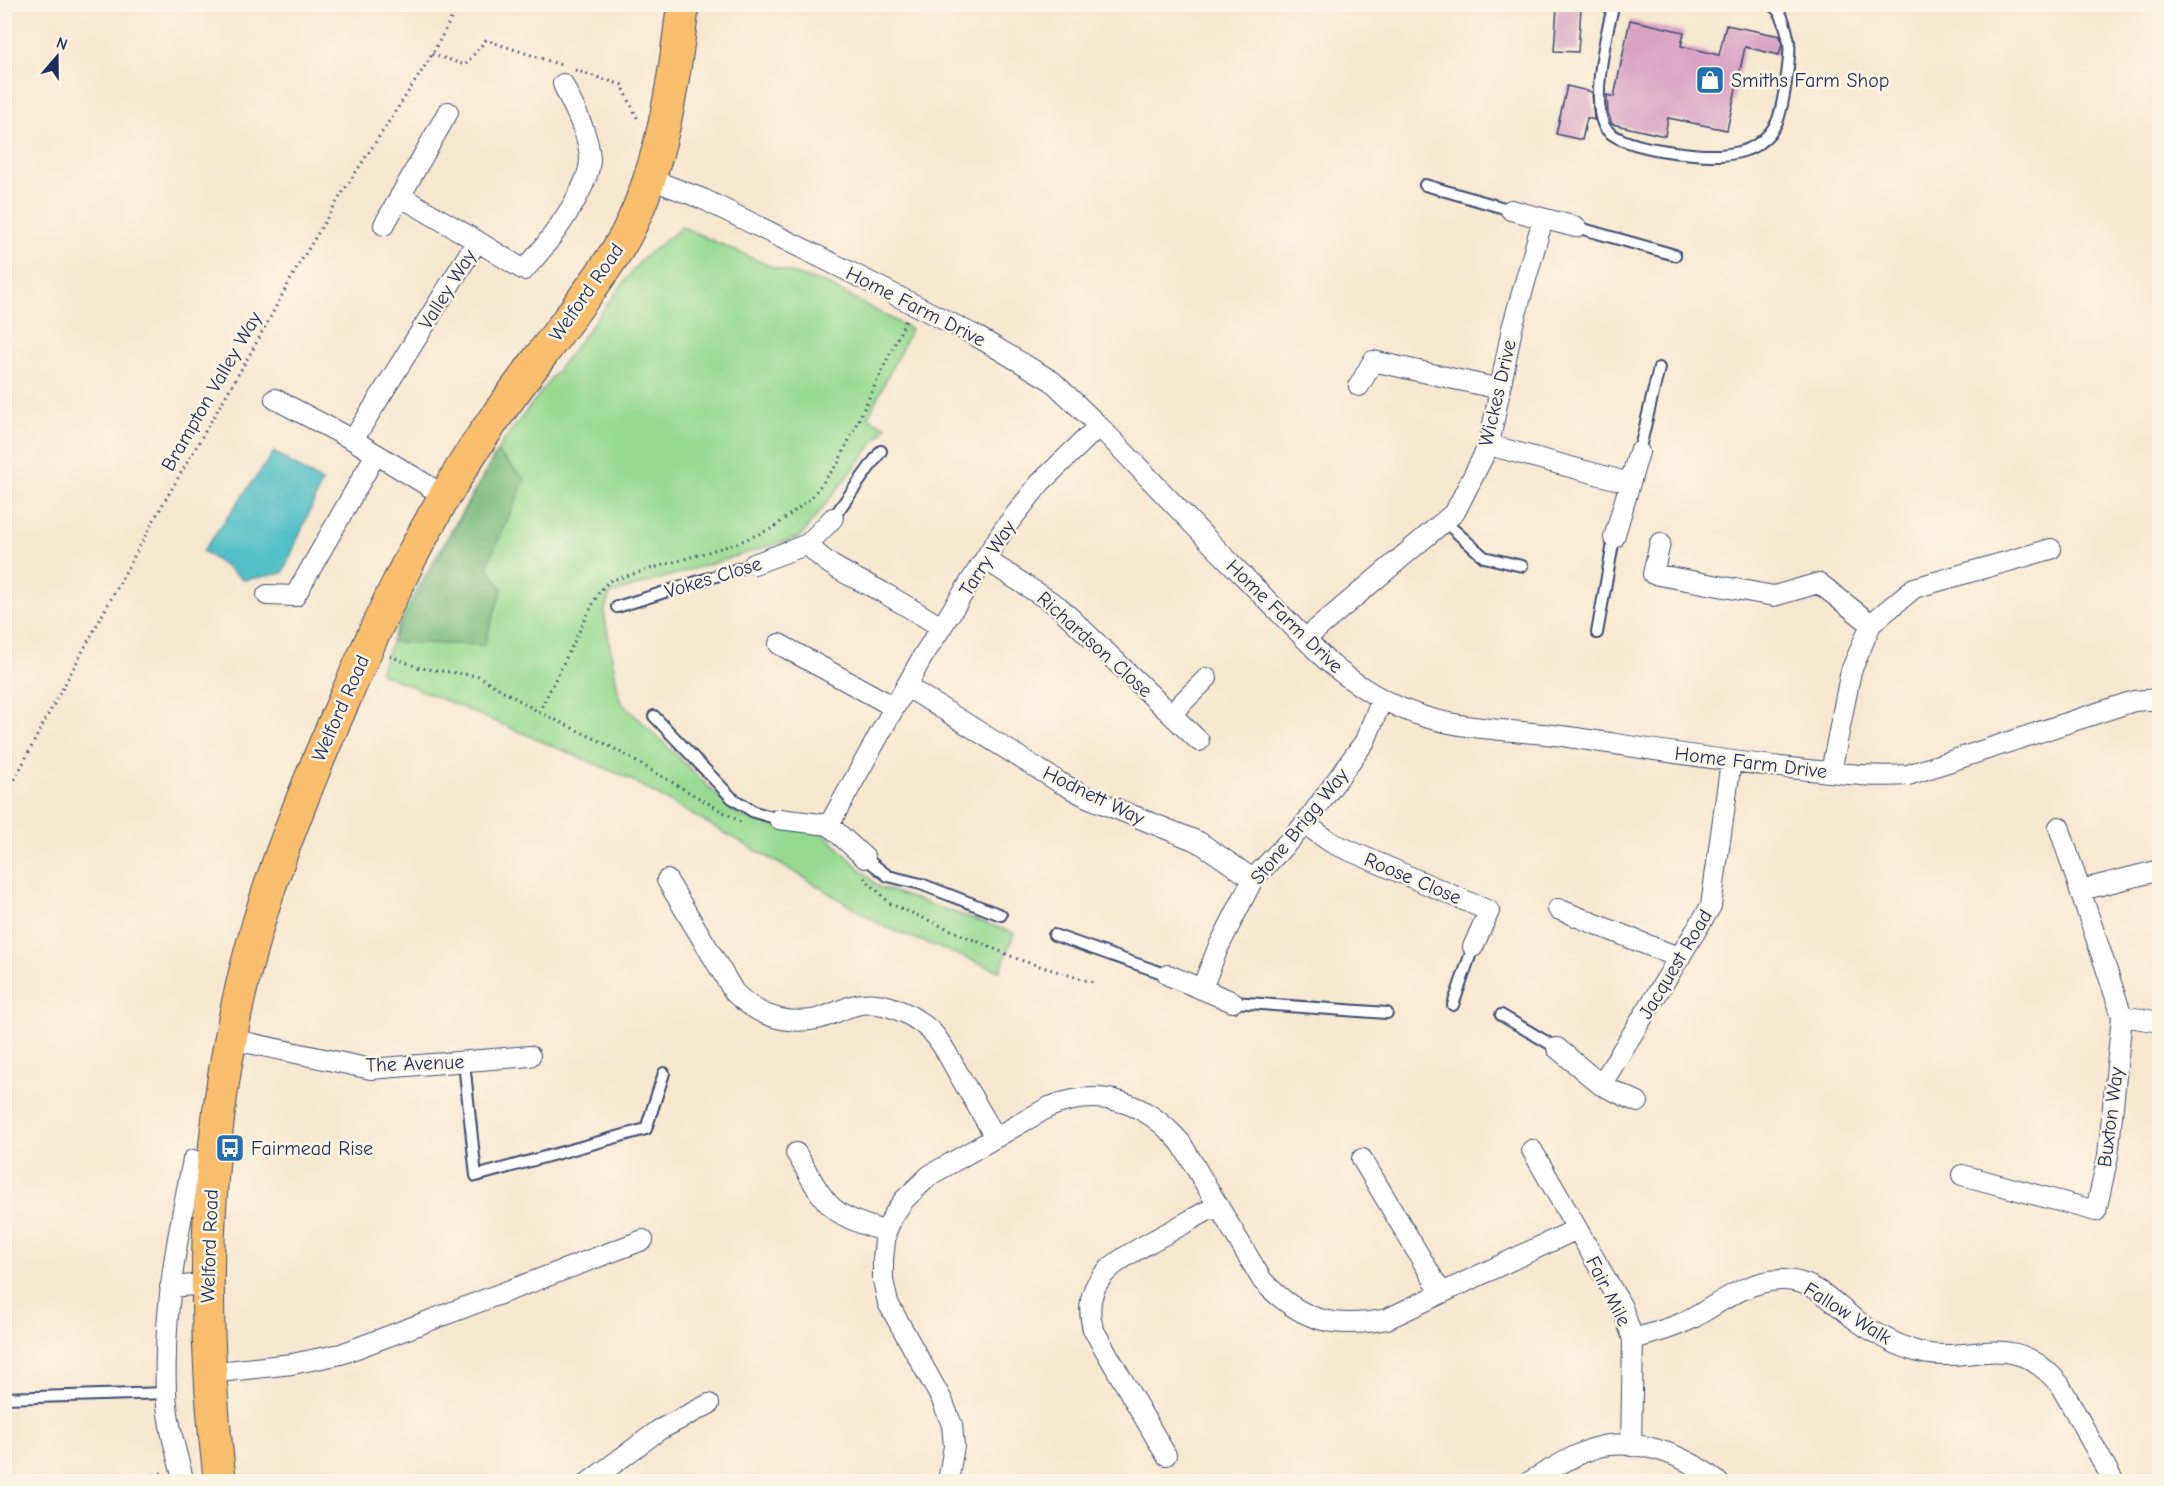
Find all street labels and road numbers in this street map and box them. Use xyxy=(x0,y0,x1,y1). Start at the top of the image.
street label: Welford Road xyxy=(544,239,629,346)
street label: Valley Way xyxy=(414,245,481,333)
street label: Home Farm Drive xyxy=(842,261,989,351)
street label: Brampton Valley Way xyxy=(156,307,266,475)
street label: Wickes Drive xyxy=(1474,337,1521,449)
street label: Tarry Way xyxy=(954,516,1020,600)
street label: Vokes Close xyxy=(662,552,764,603)
street label: Home Farm Drive xyxy=(1222,555,1348,678)
street label: Richardson Close xyxy=(1032,587,1157,702)
street label: Welford Road xyxy=(307,651,374,765)
street label: Home Farm Drive xyxy=(1674,742,1828,783)
street label: Hodnett Way xyxy=(1039,761,1148,830)
street label: Stone Brigg Way xyxy=(1246,764,1353,889)
street label: Roose Close xyxy=(1361,848,1465,909)
street label: Jacquest Road xyxy=(1634,905,1717,1023)
street label: The Avenue xyxy=(365,1050,465,1077)
street label: Buxton Way xyxy=(2093,1066,2128,1168)
street label: Welford Road xyxy=(196,1189,223,1303)
street label: Fair Mile xyxy=(1581,1252,1636,1330)
street label: Fallow Walk xyxy=(1800,1277,1896,1350)

